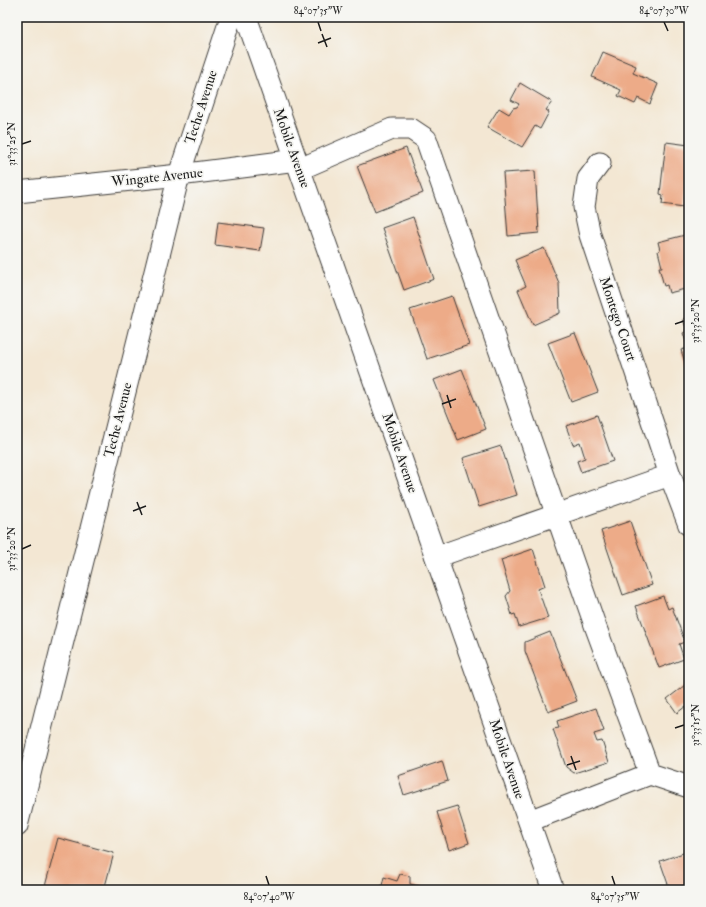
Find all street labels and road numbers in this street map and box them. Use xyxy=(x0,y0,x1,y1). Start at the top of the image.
street label: Teche Avenue xyxy=(181,68,221,146)
street label: Mobile Avenue xyxy=(270,106,314,190)
street label: Wingate Avenue xyxy=(110,164,204,190)
street label: Montego Court xyxy=(596,275,641,364)
street label: Teche Avenue xyxy=(100,381,136,459)
street label: Mobile Avenue xyxy=(378,411,422,495)
street label: Mobile Avenue xyxy=(485,717,529,801)

